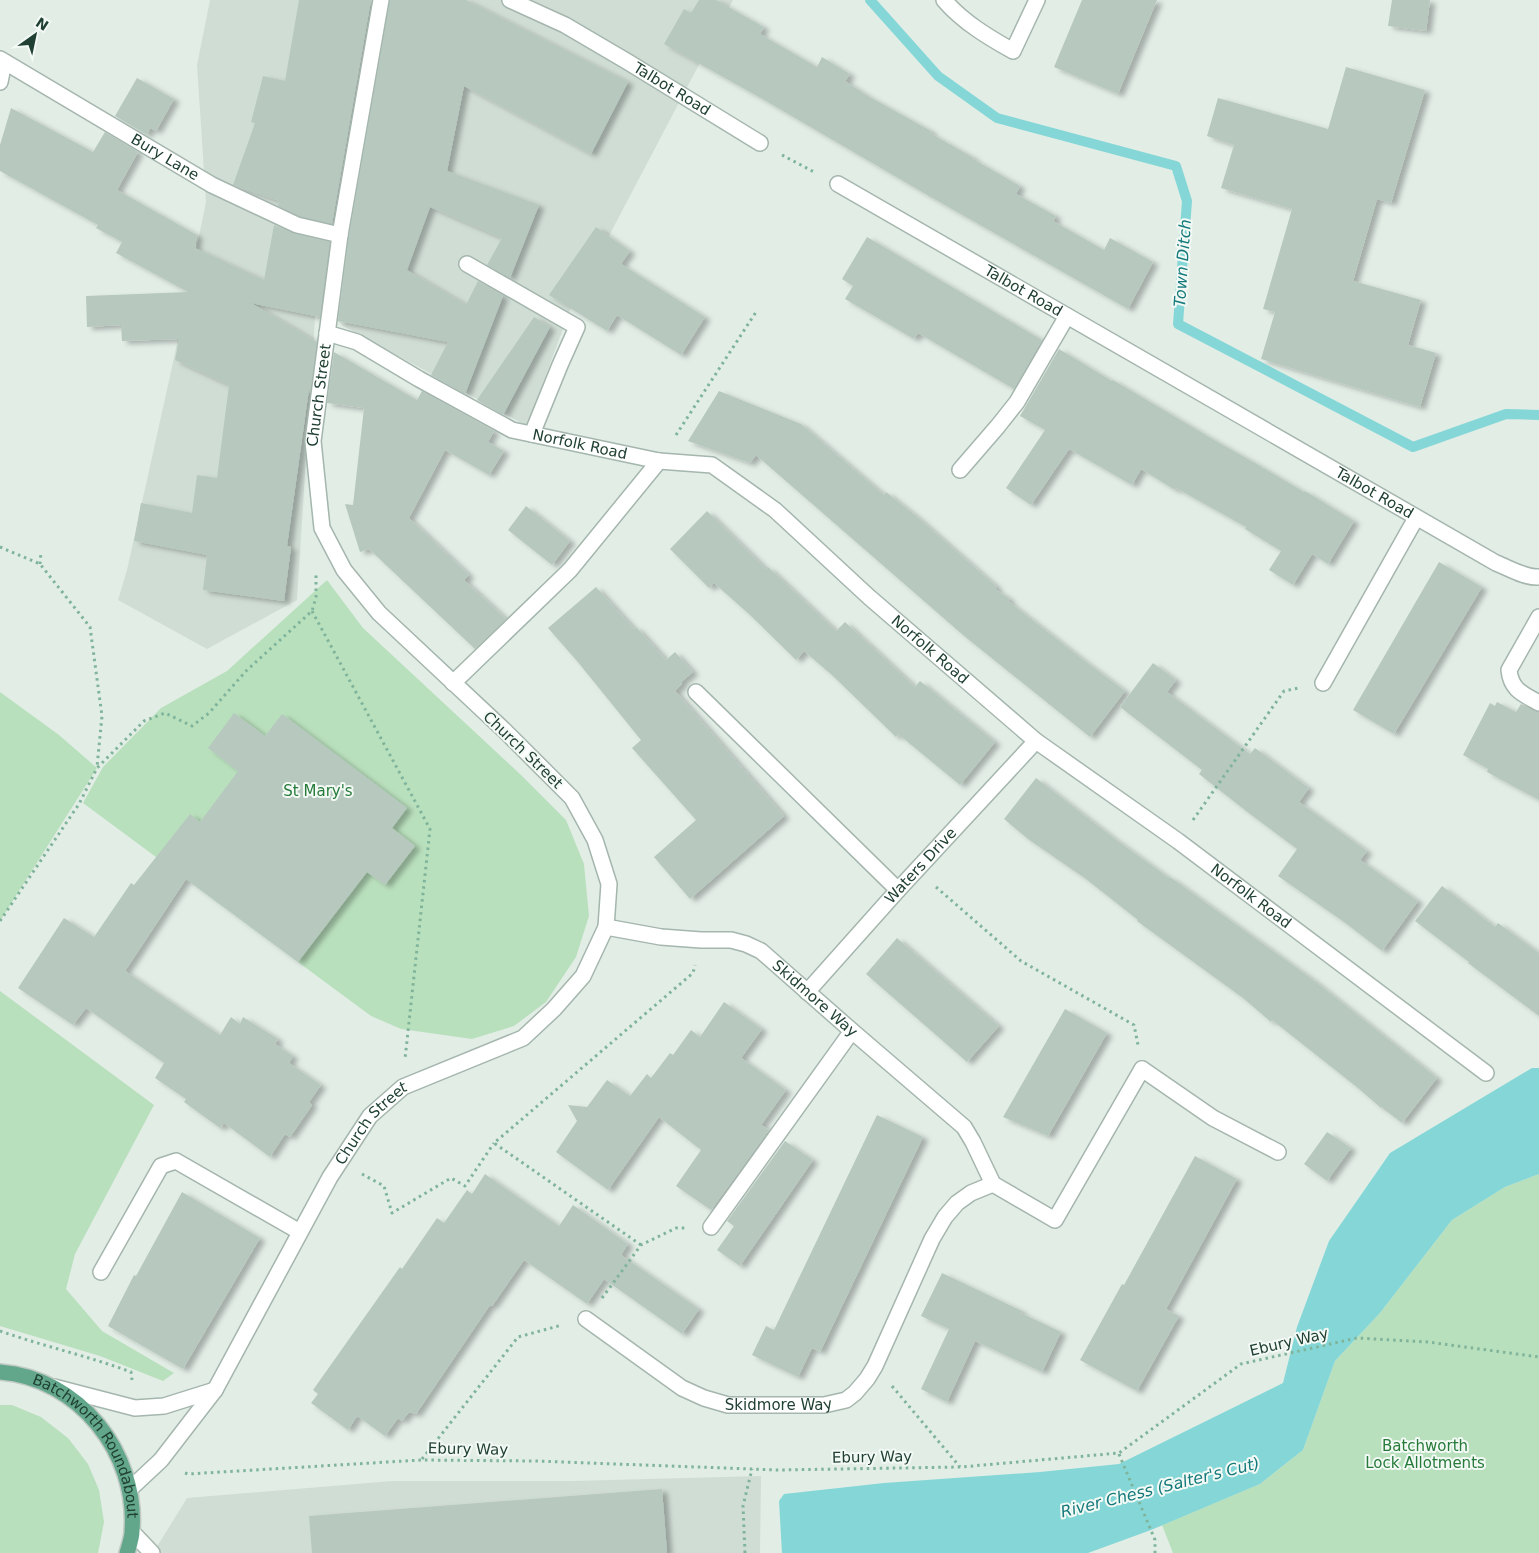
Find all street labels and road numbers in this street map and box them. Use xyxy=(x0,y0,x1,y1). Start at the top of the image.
street label: Talbot Road xyxy=(629,58,714,119)
street label: Bury Lane xyxy=(128,130,202,184)
street label: Talbot Road xyxy=(980,261,1066,320)
street label: Church Street xyxy=(304,343,335,447)
street label: Norfolk Road xyxy=(531,426,629,463)
street label: Talbot Road xyxy=(1331,463,1417,522)
street label: Norfolk Road xyxy=(888,611,972,688)
street label: Church Street xyxy=(480,708,567,792)
street label: Waters Drive xyxy=(881,824,960,907)
street label: Norfolk Road xyxy=(1207,860,1295,932)
street label: Skidmore Way xyxy=(769,956,861,1041)
street label: Church Street xyxy=(331,1078,409,1168)
street label: Ebury Way xyxy=(1248,1324,1330,1360)
street label: Batchworth Roundabout xyxy=(30,1370,141,1519)
street label: Skidmore Way xyxy=(725,1394,834,1414)
street label: Ebury Way xyxy=(428,1439,508,1459)
street label: Ebury Way xyxy=(832,1447,912,1467)

